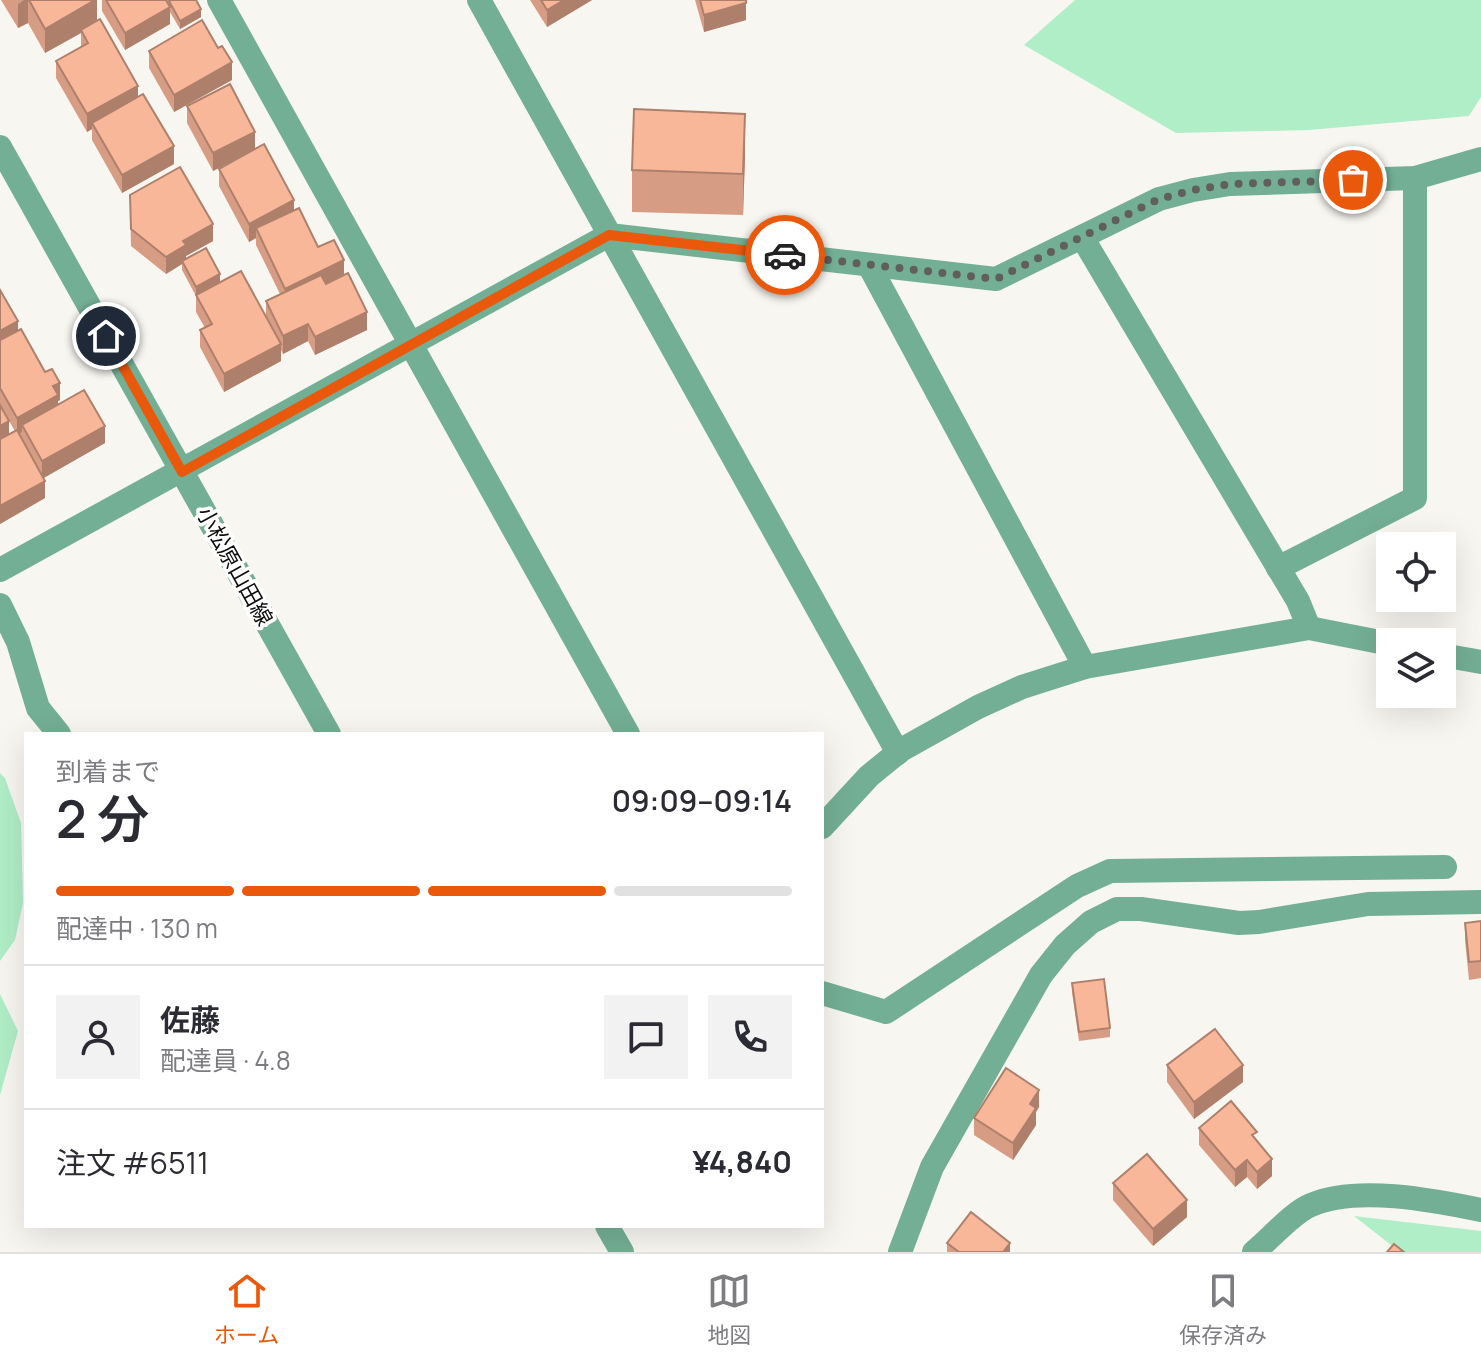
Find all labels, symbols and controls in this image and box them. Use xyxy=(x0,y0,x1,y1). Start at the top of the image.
pin xyxy=(1319,146,1387,214)
icon: bag xyxy=(1331,158,1375,202)
courier xyxy=(745,215,825,295)
icon: car xyxy=(763,233,807,277)
pin xyxy=(72,302,140,370)
icon: home xyxy=(84,314,128,358)
street label: 小松原山田線 xyxy=(190,501,280,631)
map controls xyxy=(1376,532,1456,708)
button: locate xyxy=(1376,532,1456,612)
button: layers xyxy=(1376,628,1456,708)
text: 到着まで xyxy=(56,753,160,789)
text: 09:09–09:14 xyxy=(612,780,792,821)
text: 2 分 xyxy=(56,783,149,854)
text: 配達中 · 130 m xyxy=(56,910,218,946)
button: person xyxy=(56,995,140,1079)
button: chat xyxy=(604,995,688,1079)
button: phone xyxy=(708,995,792,1079)
text: 佐藤 xyxy=(160,999,220,1040)
text: 配達員 · 4.8 xyxy=(160,1042,291,1078)
text: ¥4,840 xyxy=(693,1141,792,1182)
text: 注文 #6511 xyxy=(56,1142,209,1183)
tab: ホーム xyxy=(214,1269,279,1350)
tab: 地図 xyxy=(707,1269,751,1350)
tab: 保存済み xyxy=(1179,1269,1267,1350)

